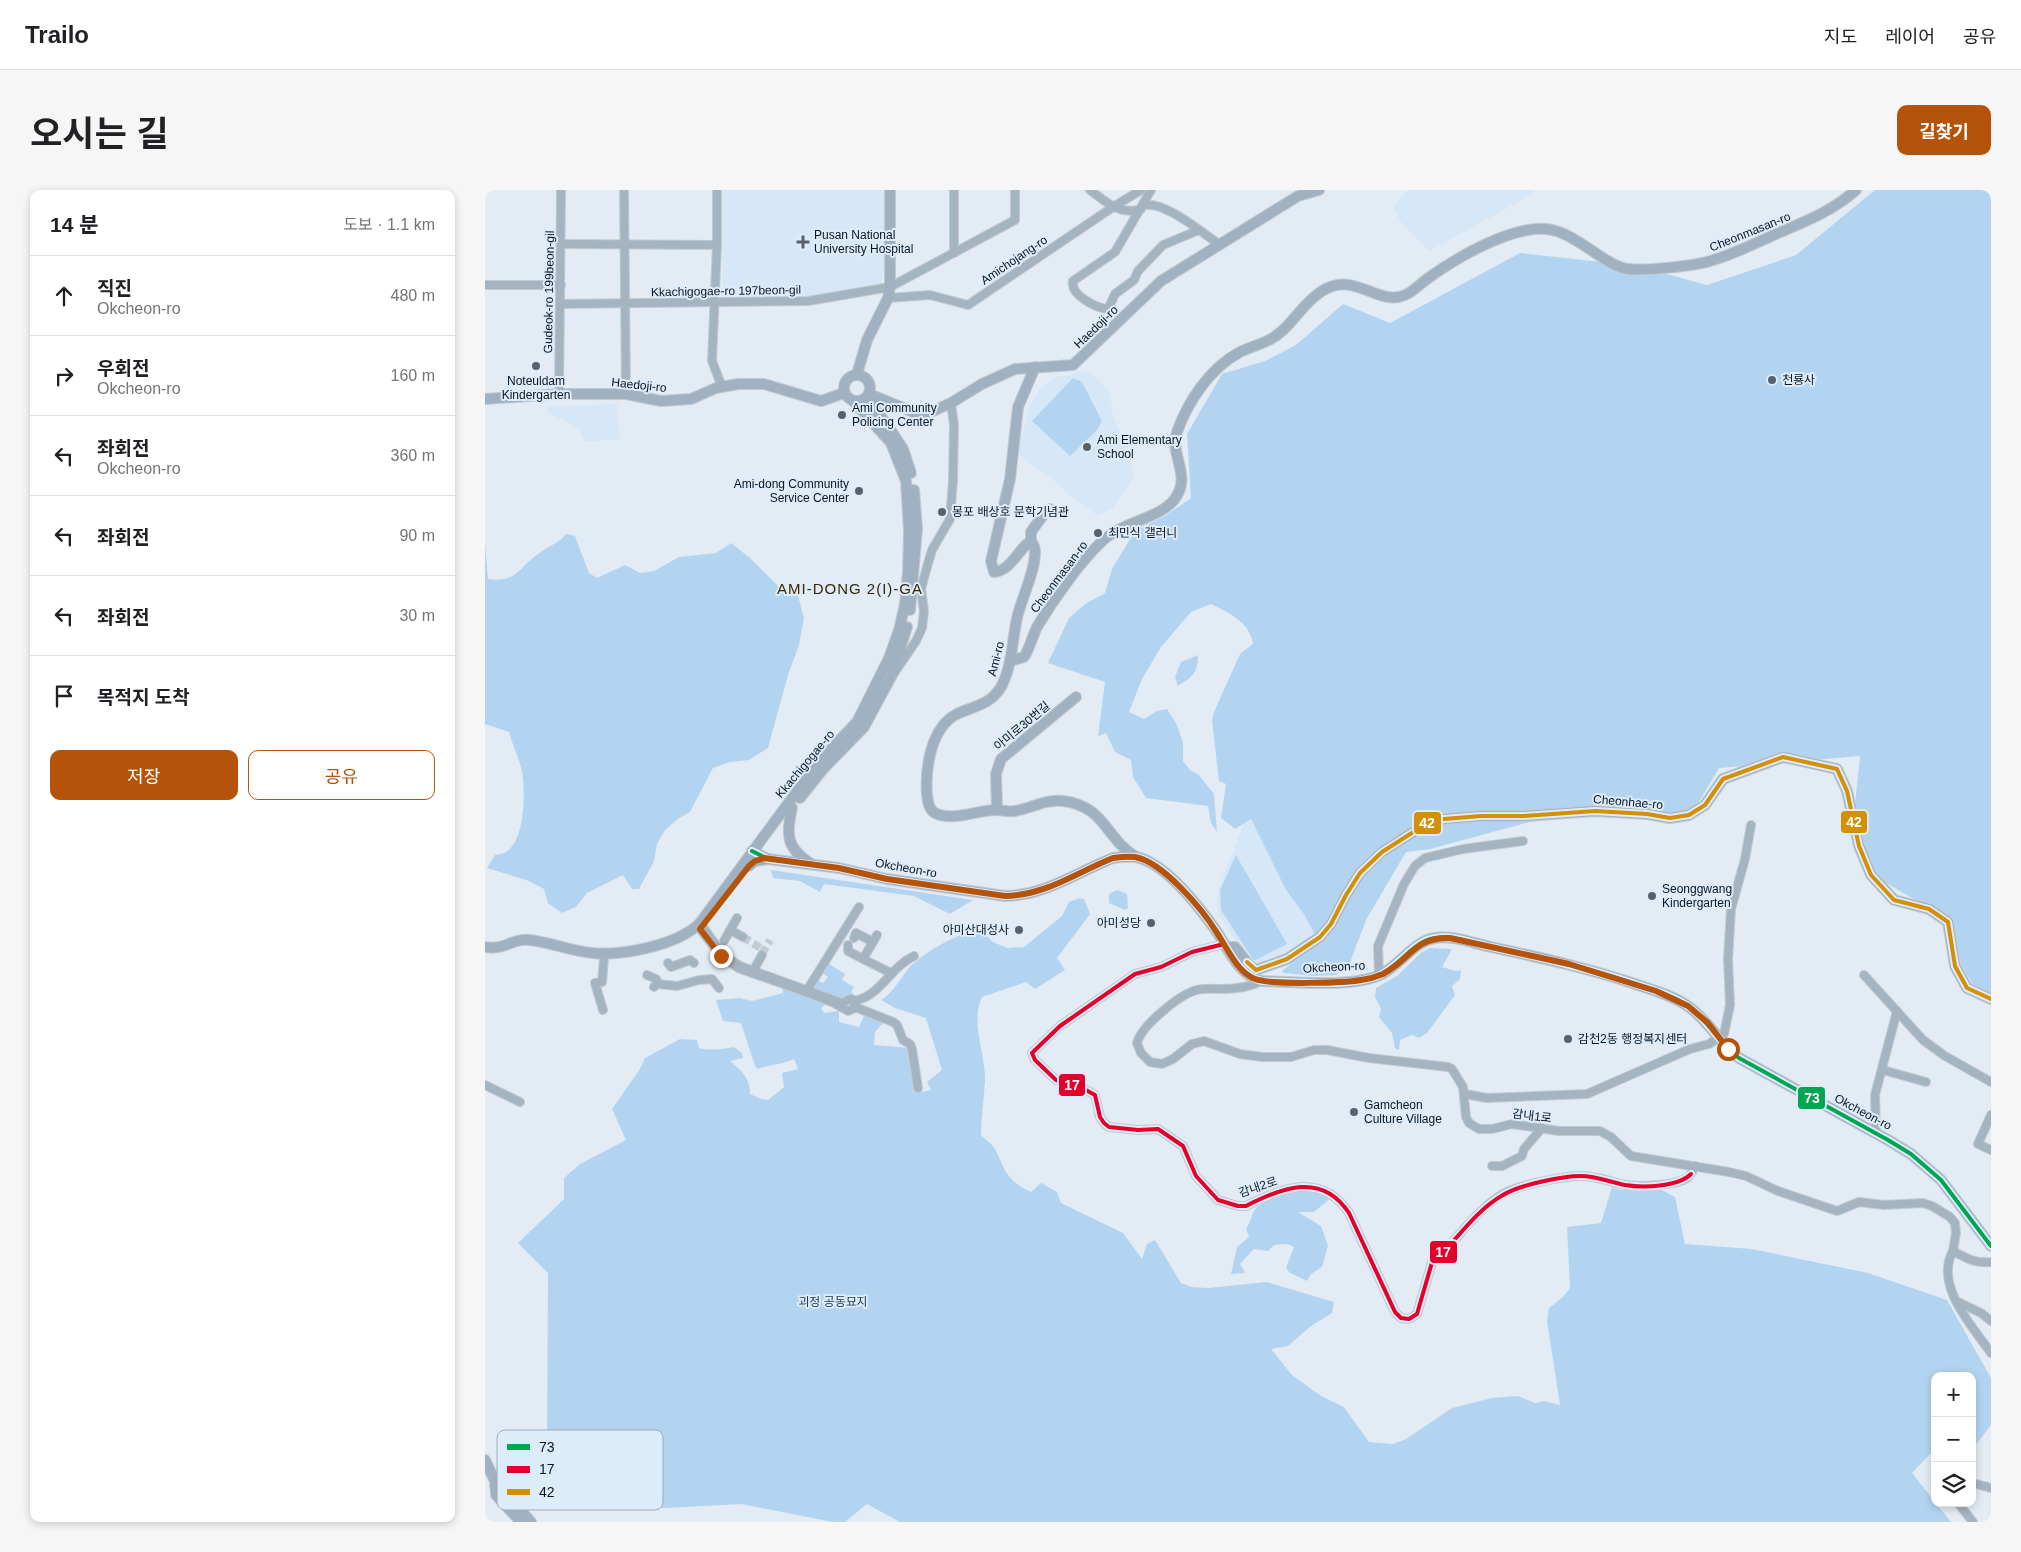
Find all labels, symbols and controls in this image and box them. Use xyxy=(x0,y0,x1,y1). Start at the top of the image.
text: Trailo xyxy=(25,21,89,48)
text: 지도 xyxy=(1824,27,1857,47)
text: 레이어 xyxy=(1885,27,1935,47)
text: 공유 xyxy=(1963,27,1996,47)
button: 길찾기 xyxy=(1897,105,1991,155)
text: 오시는 길 xyxy=(30,114,169,153)
street label: Cheonmasan-ro xyxy=(1707,209,1793,255)
text: 14 분 xyxy=(50,213,99,236)
text: 도보 · 1.1 km xyxy=(343,216,435,233)
place label: Pusan National University Hospital xyxy=(814,228,913,256)
street label: Gudeok-ro 199beon-gil xyxy=(541,231,557,353)
street label: Amichojang-ro xyxy=(978,232,1050,287)
marker: Pusan National University Hospital xyxy=(796,235,810,249)
text: 직진 xyxy=(97,278,132,299)
icon: ahead xyxy=(50,282,78,310)
street label: Kkachigogae-ro 197beon-gil xyxy=(651,283,801,299)
text: 480 m xyxy=(391,287,435,304)
text: Okcheon-ro xyxy=(97,300,181,317)
street label: Haedoji-ro xyxy=(1071,303,1121,351)
text: 우회전 xyxy=(97,358,149,379)
marker: Noteuldam Kindergarten xyxy=(530,360,542,372)
icon: right xyxy=(50,362,78,390)
text: 160 m xyxy=(391,367,435,384)
place label: 천룡사 xyxy=(1782,373,1815,387)
place label: Noteuldam Kindergarten xyxy=(502,374,570,402)
marker: 천룡사 xyxy=(1766,374,1778,386)
street label: Haedoji-ro xyxy=(611,375,668,395)
text: Okcheon-ro xyxy=(97,380,181,397)
place label: Ami Community Policing Center xyxy=(852,401,937,429)
marker: Ami Community Policing Center xyxy=(836,409,848,421)
place label: Ami Elementary School xyxy=(1097,433,1182,461)
text: 좌회전 xyxy=(97,438,149,459)
marker: Ami Elementary School xyxy=(1081,441,1093,453)
icon: left xyxy=(50,442,78,470)
text: 360 m xyxy=(391,447,435,464)
text: Okcheon-ro xyxy=(97,460,181,477)
place label: Ami-dong Community Service Center xyxy=(734,477,849,505)
marker: Ami-dong Community Service Center xyxy=(853,485,865,497)
place label: 몽포 배상호 문학기념관 xyxy=(952,505,1069,519)
marker: 몽포 배상호 문학기념관 xyxy=(936,506,948,518)
icon: left xyxy=(50,522,78,550)
place label: 최민식 갤러니 xyxy=(1108,526,1178,540)
text: 좌회전 xyxy=(97,527,149,548)
text: 90 m xyxy=(399,527,435,544)
marker: 최민식 갤러니 xyxy=(1092,527,1104,539)
street label: Cheonmasan-ro xyxy=(1028,538,1091,616)
district label: AMI-DONG 2(I)-GA xyxy=(777,580,923,597)
icon: left xyxy=(50,602,78,630)
text: 좌회전 xyxy=(97,607,149,628)
text: 30 m xyxy=(399,607,435,624)
street label: Ami-ro xyxy=(985,640,1007,678)
icon: arrive xyxy=(50,682,78,710)
text: 목적지 도착 xyxy=(97,687,190,708)
street label: 아미로30번길 xyxy=(991,699,1053,753)
street label: Kkachigogae-ro xyxy=(773,727,838,801)
button: 저장 xyxy=(50,750,238,800)
button: 공유 xyxy=(248,750,435,800)
street label: Cheonhae-ro xyxy=(1592,792,1664,812)
line badge: 42 xyxy=(1840,810,1868,834)
line badge: 42 xyxy=(1413,811,1442,835)
text: 42 xyxy=(1846,814,1862,830)
text: 42 xyxy=(1419,815,1435,831)
street label: Okcheon-ro xyxy=(874,856,938,880)
place label: Seonggwang Kindergarten xyxy=(1662,882,1732,910)
marker: Seonggwang Kindergarten xyxy=(1646,890,1658,902)
place label: 아미성당 xyxy=(1097,916,1141,930)
marker: 아미성당 xyxy=(1145,917,1157,929)
place label: 아미산대성사 xyxy=(943,923,1009,937)
marker: 아미산대성사 xyxy=(1013,924,1025,936)
route end xyxy=(710,945,733,968)
street label: Okcheon-ro xyxy=(1302,958,1366,976)
place label: 감천2동 행정복지센터 xyxy=(1578,1032,1687,1046)
marker: 감천2동 행정복지센터 xyxy=(1562,1033,1574,1045)
route start xyxy=(1717,1038,1740,1061)
line badge: 17 xyxy=(1058,1073,1086,1097)
text: 17 xyxy=(1064,1077,1080,1093)
line badge: 73 xyxy=(1797,1086,1826,1110)
text: 73 xyxy=(1804,1090,1820,1106)
street label: Okcheon-ro xyxy=(1832,1091,1894,1133)
place label: Gamcheon Culture Village xyxy=(1364,1098,1442,1126)
marker: Gamcheon Culture Village xyxy=(1348,1106,1360,1118)
street label: 감내1로 xyxy=(1511,1107,1553,1125)
street label: 감내2로 xyxy=(1237,1174,1279,1200)
line badge: 17 xyxy=(1429,1240,1458,1264)
text: 17 xyxy=(1435,1244,1451,1260)
park label: 괴정 공동묘지 xyxy=(798,1295,868,1309)
map controls xyxy=(1931,1372,1976,1507)
button: + xyxy=(1931,1372,1976,1417)
button: − xyxy=(1931,1417,1976,1462)
legend xyxy=(497,1430,663,1510)
text: 73 xyxy=(539,1439,555,1455)
text: 17 xyxy=(539,1461,555,1477)
button: layers xyxy=(1931,1462,1976,1507)
text: 42 xyxy=(539,1484,555,1500)

